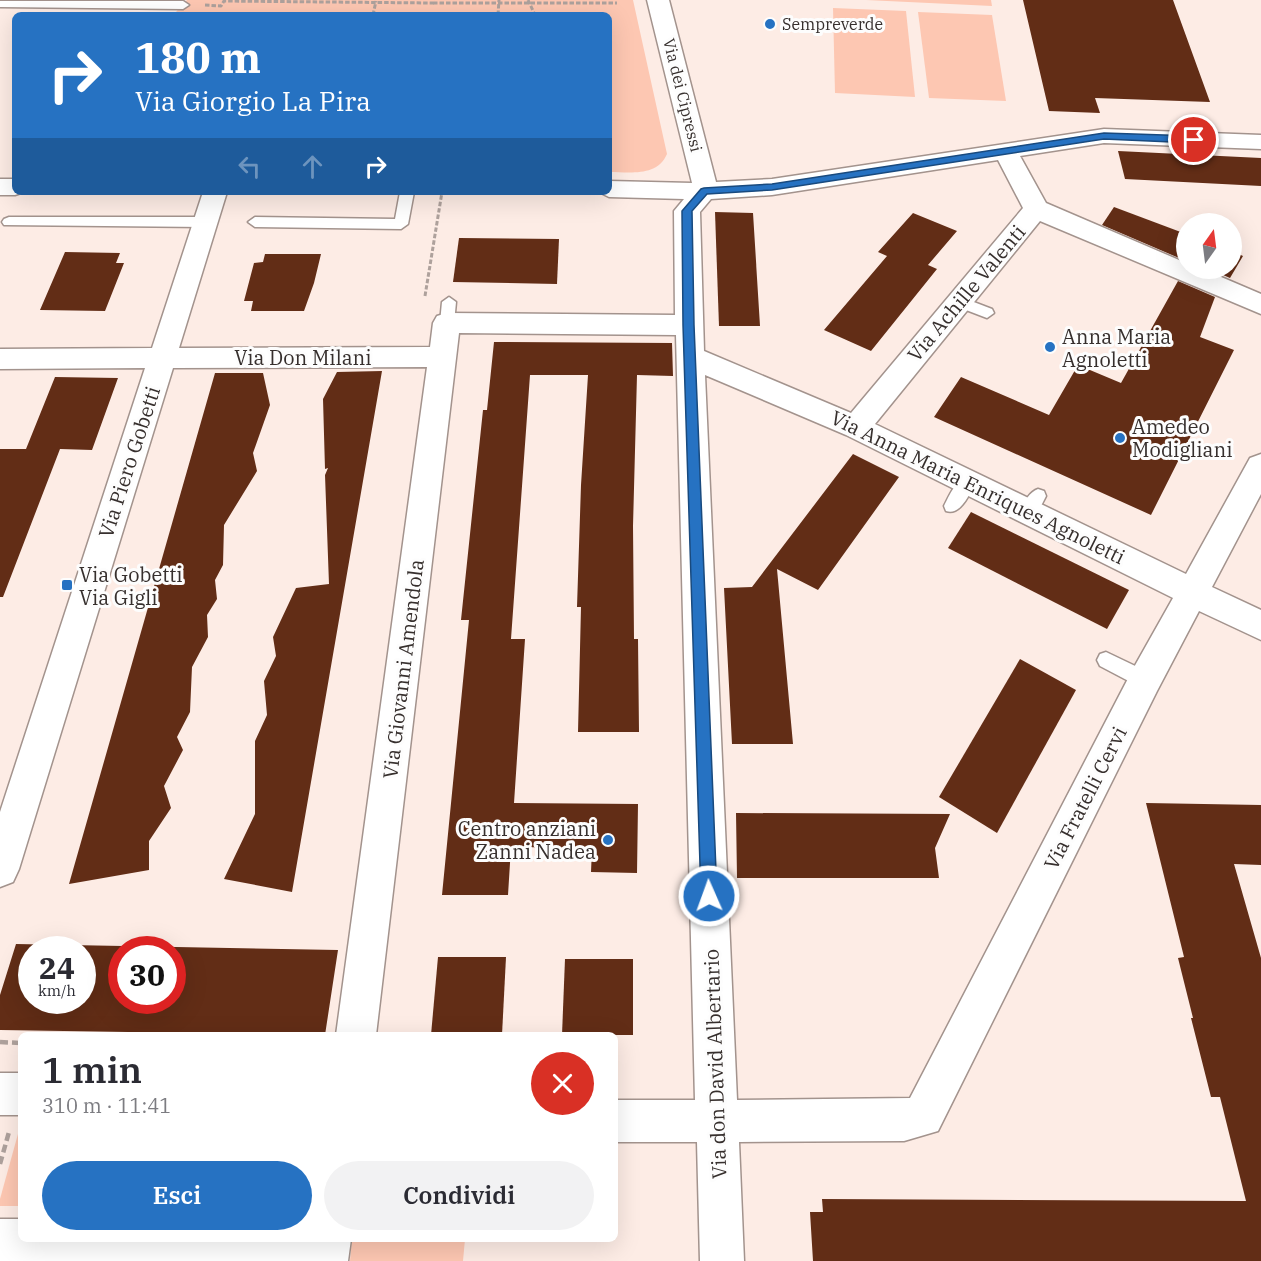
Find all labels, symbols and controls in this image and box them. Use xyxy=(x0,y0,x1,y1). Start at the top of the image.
place label: Sempreverde xyxy=(782,14,883,34)
marker: Sempreverde xyxy=(763,17,777,31)
text: 180 m xyxy=(135,30,261,85)
icon: right xyxy=(36,36,114,114)
street label: Via dei Cipressi xyxy=(659,36,707,154)
text: Via Giorgio La Pira xyxy=(135,83,371,118)
pin xyxy=(1168,114,1219,165)
icon: arrive xyxy=(1177,123,1210,156)
icon: left xyxy=(233,150,266,183)
icon: ahead xyxy=(296,150,329,183)
icon: right xyxy=(359,150,392,183)
north arrow xyxy=(1176,213,1242,279)
map controls xyxy=(1176,213,1242,279)
street label: Via Achille Valenti xyxy=(901,219,1031,367)
place label: Anna Maria Agnoletti xyxy=(1062,323,1171,373)
marker: Anna Maria Agnoletti xyxy=(1043,340,1057,354)
street label: Via Don Milani xyxy=(234,344,372,371)
street label: Via Piero Gobetti xyxy=(92,383,166,541)
street label: Via Anna Maria Enriques Agnoletti xyxy=(826,404,1130,570)
place label: Amedeo Modigliani xyxy=(1132,413,1233,463)
marker: Amedeo Modigliani xyxy=(1113,431,1127,445)
street label: Via Giovanni Amendola xyxy=(376,558,430,780)
place label: Via Gobetti Via Gigli xyxy=(79,561,183,611)
marker: Via Gobetti Via Gigli xyxy=(60,578,74,592)
street label: Via Fratelli Cervi xyxy=(1037,722,1133,874)
place label: Centro anziani Zanni Nadea xyxy=(458,815,596,865)
marker: Centro anziani Zanni Nadea xyxy=(601,833,615,847)
position arrow xyxy=(677,864,741,928)
speed limit sign: 30 xyxy=(108,936,186,1014)
text: 24 xyxy=(39,948,75,987)
street label: Via don David Albertario xyxy=(697,949,733,1179)
text: km/h xyxy=(38,981,76,1000)
text: 1 min xyxy=(42,1046,142,1093)
button: close xyxy=(531,1052,594,1115)
text: 310 m · 11:41 xyxy=(42,1092,171,1119)
button: Esci xyxy=(42,1161,312,1230)
button: Condividi xyxy=(324,1161,594,1230)

